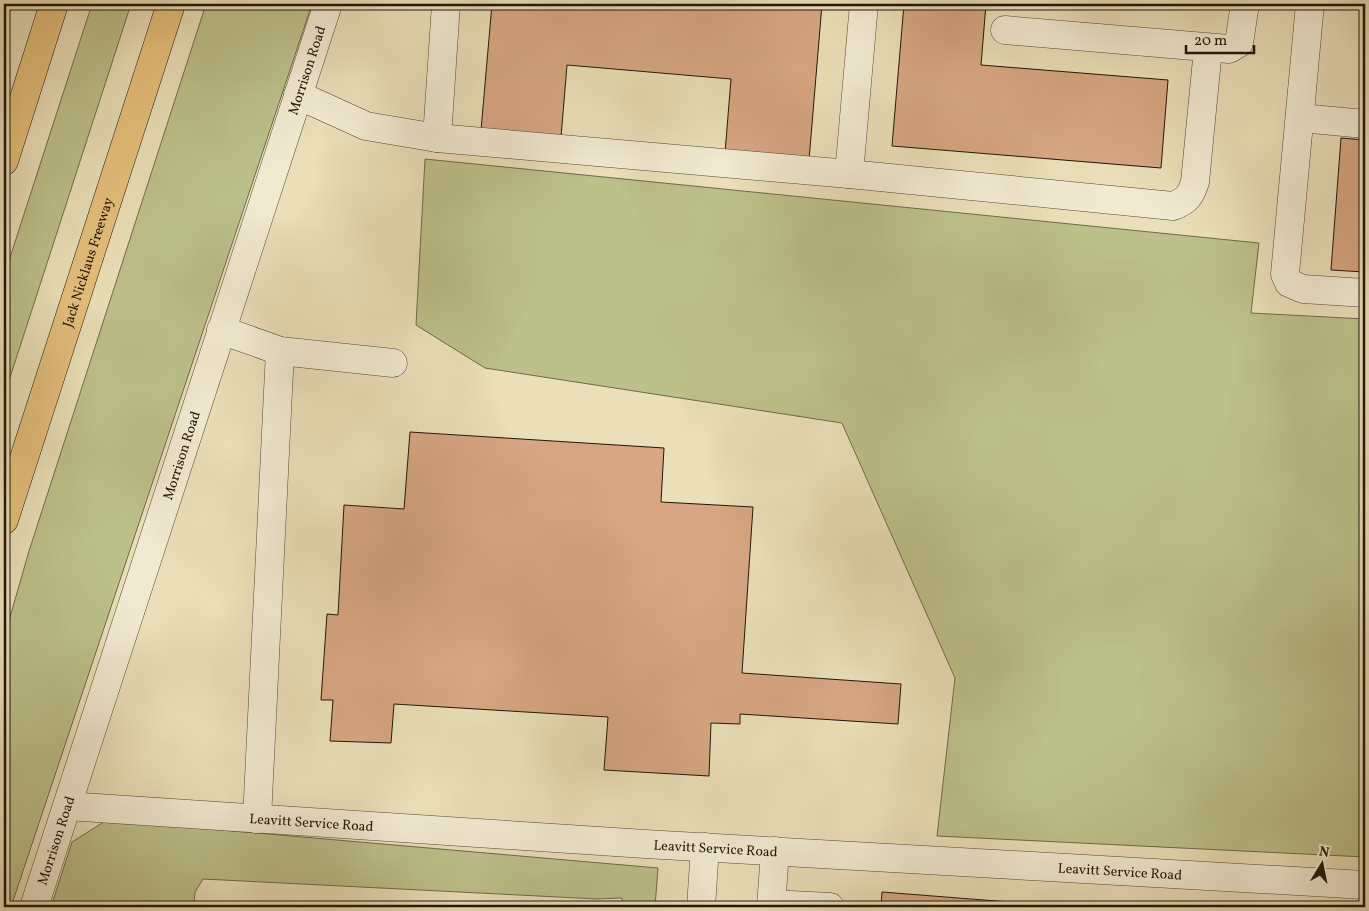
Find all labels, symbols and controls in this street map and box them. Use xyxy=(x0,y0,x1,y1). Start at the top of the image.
scale bar xyxy=(1186,22,1254,54)
street label: Morrison Road xyxy=(285,24,331,118)
text: 20 m xyxy=(1194,31,1227,52)
street label: Jack Nicklaus Freeway xyxy=(59,195,119,330)
street label: Morrison Road xyxy=(159,409,206,503)
street label: Morrison Road xyxy=(34,794,80,888)
street label: Leavitt Service Road xyxy=(249,810,374,837)
street label: Leavitt Service Road xyxy=(653,836,778,863)
north arrow xyxy=(1296,838,1346,888)
text: N xyxy=(1317,842,1331,863)
street label: Leavitt Service Road xyxy=(1057,860,1183,886)

